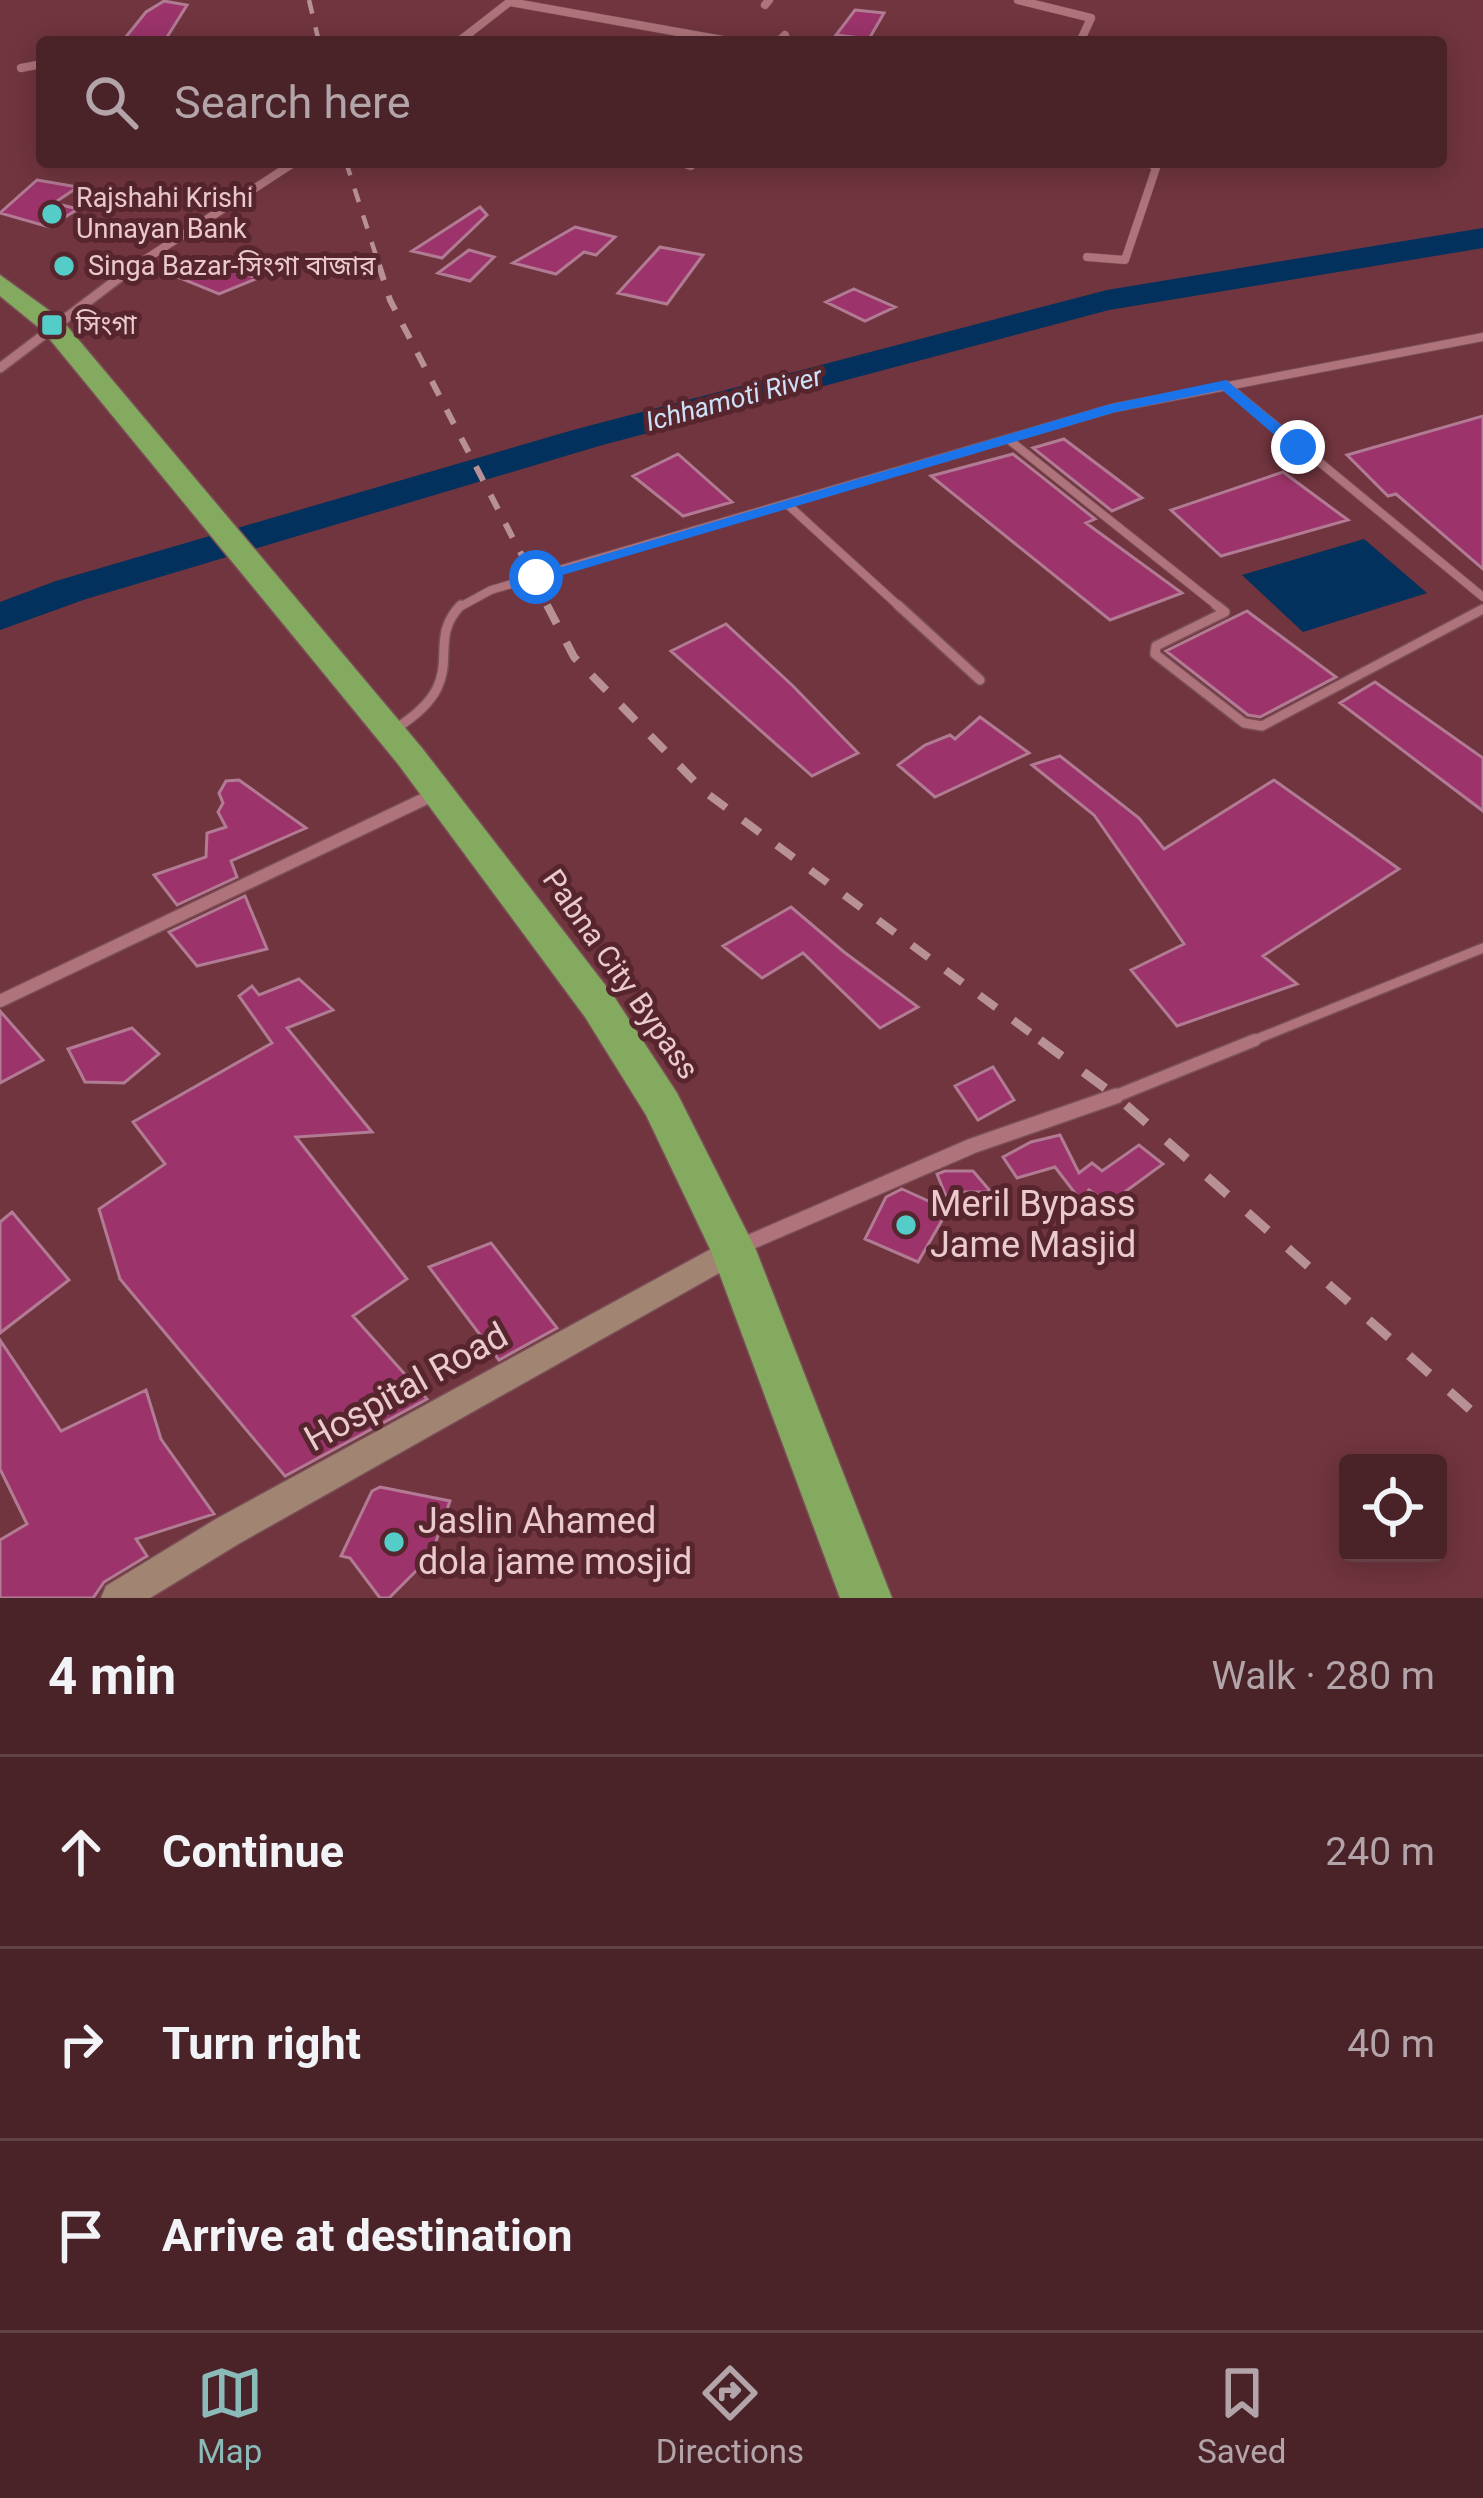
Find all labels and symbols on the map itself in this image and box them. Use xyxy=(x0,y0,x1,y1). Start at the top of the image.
place label: Rajshahi Krishi Unnayan Bank xyxy=(76,182,253,245)
marker: Rajshahi Krishi Unnayan Bank xyxy=(39,201,65,227)
place label: Singa Bazar-সিংগা বাজার xyxy=(88,250,376,282)
marker: Singa Bazar-সিংগা বাজার xyxy=(51,253,77,279)
place label: সিংগা xyxy=(75,309,137,341)
marker: সিংগা xyxy=(39,312,65,338)
water label: Ichhamoti River xyxy=(642,360,827,438)
route end xyxy=(1271,420,1325,474)
route start xyxy=(509,550,563,604)
street label: Pabna City Bypass xyxy=(536,863,706,1085)
place label: Meril Bypass Jame Masjid xyxy=(930,1183,1136,1266)
marker: Meril Bypass Jame Masjid xyxy=(893,1212,919,1238)
street label: Hospital Road xyxy=(297,1314,515,1460)
place label: Jaslin Ahamed dola jame mosjid xyxy=(418,1500,692,1583)
marker: Jaslin Ahamed dola jame mosjid xyxy=(381,1529,407,1555)

